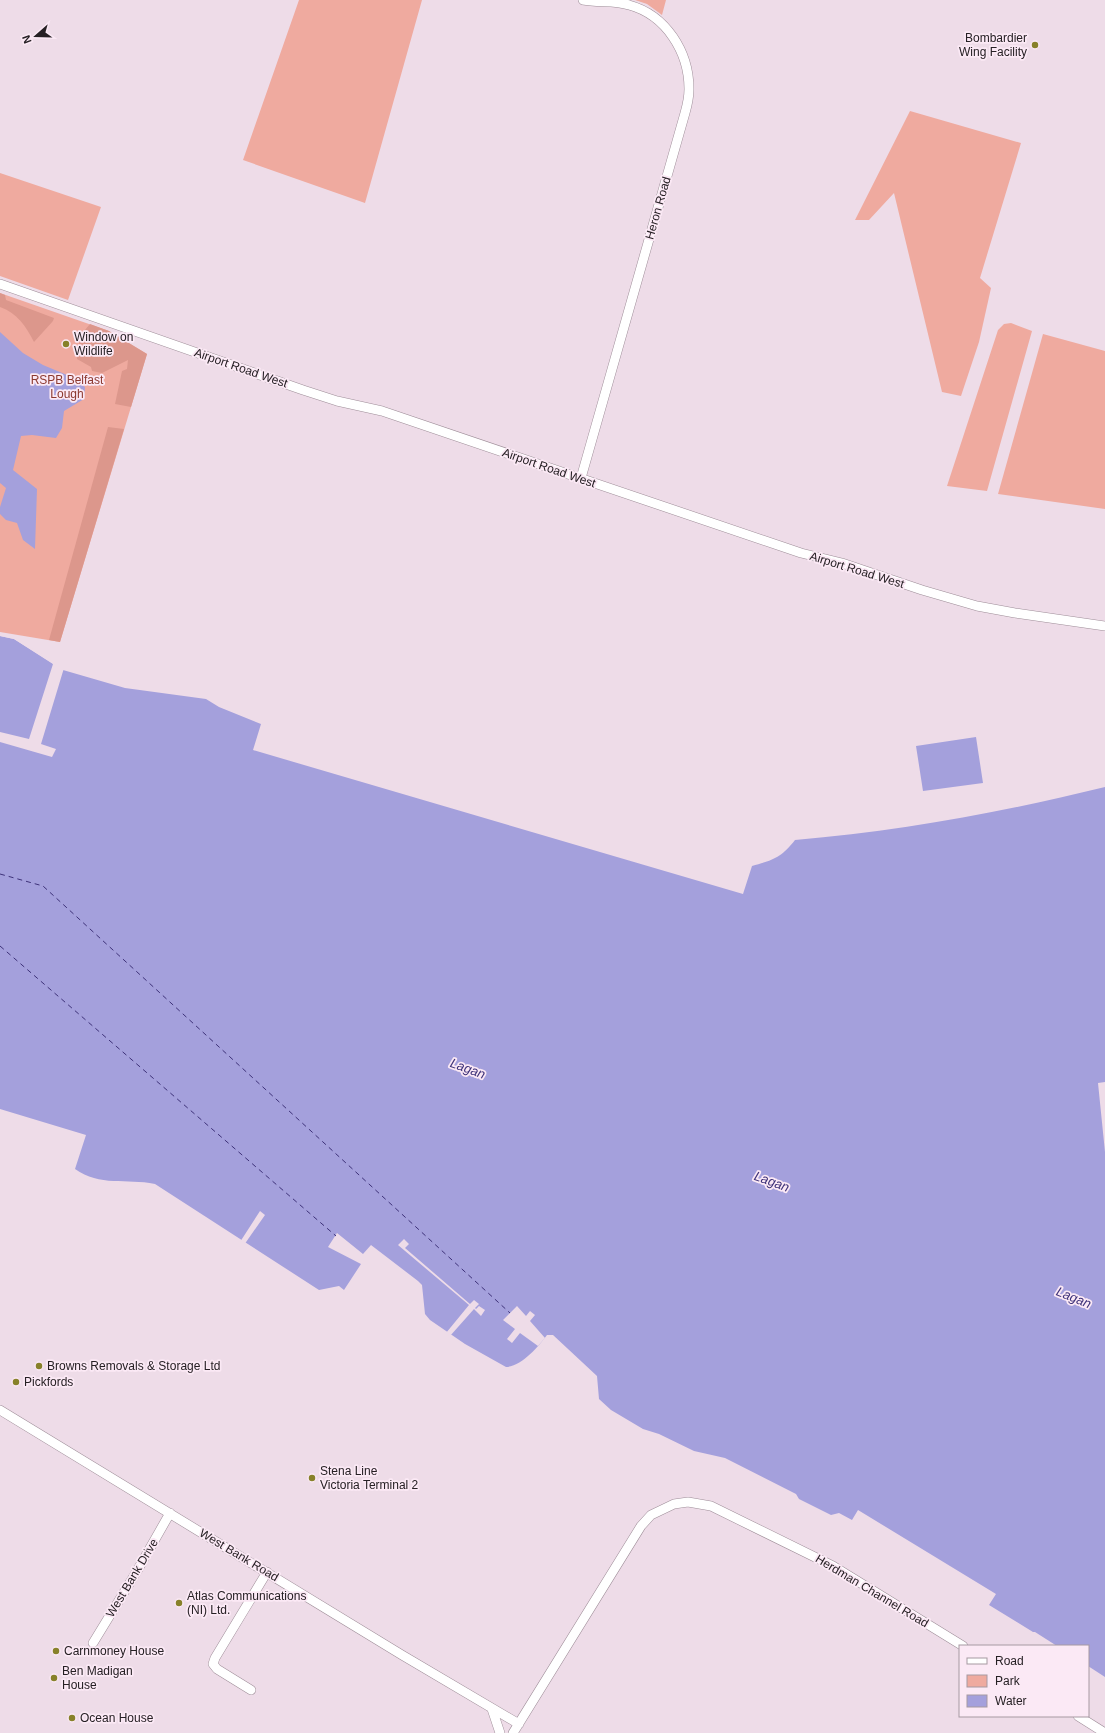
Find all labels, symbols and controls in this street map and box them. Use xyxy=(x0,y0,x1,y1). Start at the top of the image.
north arrow xyxy=(16,16,56,56)
place label: Bombardier Wing Facility xyxy=(959,31,1027,59)
text: N xyxy=(20,34,34,45)
marker: Bombardier Wing Facility xyxy=(1030,40,1040,50)
street label: Heron Road xyxy=(642,175,674,241)
place label: Window on Wildlife xyxy=(74,330,133,358)
marker: Window on Wildlife xyxy=(61,339,71,349)
street label: Airport Road West xyxy=(192,345,290,391)
park label: RSPB Belfast Lough xyxy=(31,373,104,401)
street label: Airport Road West xyxy=(500,445,598,491)
street label: Airport Road West xyxy=(808,549,906,591)
water label: Lagan xyxy=(448,1055,487,1082)
water label: Lagan xyxy=(752,1168,791,1195)
water label: Lagan xyxy=(1054,1284,1093,1311)
place label: Browns Removals & Storage Ltd xyxy=(47,1359,220,1373)
marker: Browns Removals & Storage Ltd xyxy=(34,1361,44,1371)
place label: Pickfords xyxy=(24,1375,73,1389)
marker: Pickfords xyxy=(11,1377,21,1387)
place label: Stena Line Victoria Terminal 2 xyxy=(320,1464,419,1492)
marker: Stena Line Victoria Terminal 2 xyxy=(307,1473,317,1483)
street label: West Bank Road xyxy=(197,1526,281,1584)
street label: West Bank Drive xyxy=(103,1536,161,1620)
street label: Herdman Channel Road xyxy=(813,1552,931,1630)
place label: Atlas Communications (NI) Ltd. xyxy=(187,1589,306,1617)
marker: Atlas Communications (NI) Ltd. xyxy=(174,1598,184,1608)
place label: Carnmoney House xyxy=(64,1644,164,1658)
legend xyxy=(959,1645,1089,1717)
marker: Carnmoney House xyxy=(51,1646,61,1656)
text: Road xyxy=(995,1654,1024,1668)
place label: Ben Madigan House xyxy=(62,1664,133,1692)
marker: Ben Madigan House xyxy=(49,1673,59,1683)
text: Park xyxy=(995,1674,1021,1688)
text: Water xyxy=(995,1694,1027,1708)
place label: Ocean House xyxy=(80,1711,154,1725)
marker: Ocean House xyxy=(67,1713,77,1723)

